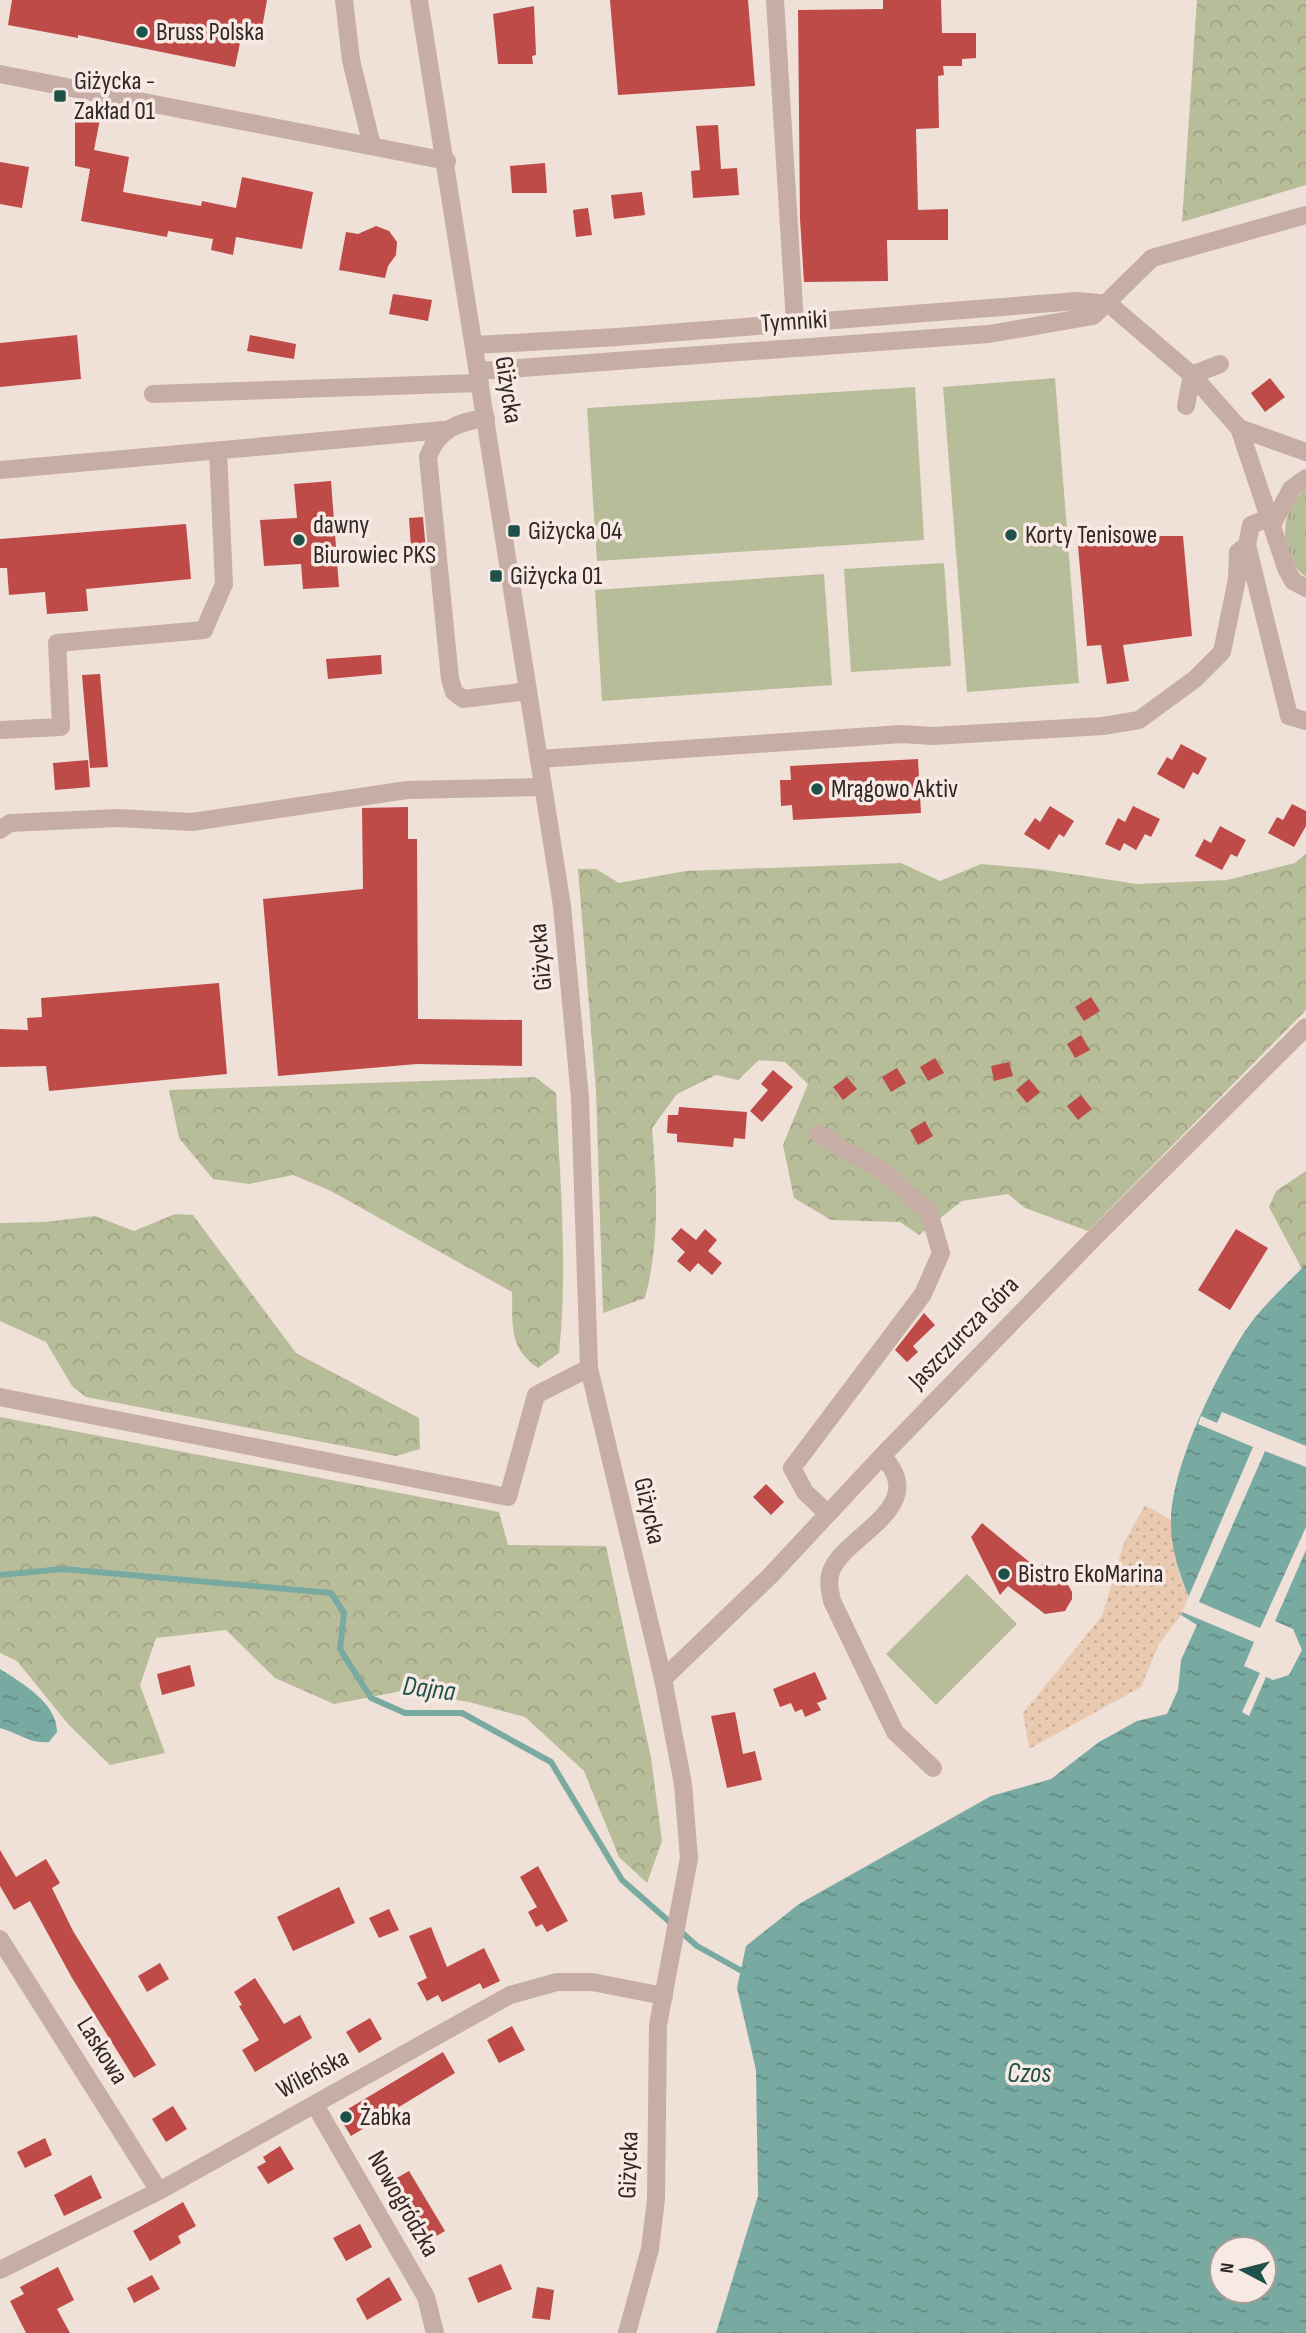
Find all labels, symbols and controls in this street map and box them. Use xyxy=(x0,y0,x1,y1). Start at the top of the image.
place label: Bruss Polska xyxy=(156,17,264,48)
marker: Bruss Polska xyxy=(134,24,150,40)
place label: Giżycka - Zakład 01 xyxy=(74,66,155,127)
marker: Giżycka - Zakład 01 xyxy=(52,88,68,104)
street label: Tymniki xyxy=(760,304,828,340)
street label: Giżycka xyxy=(487,354,529,426)
place label: dawny Biurowiec PKS xyxy=(313,510,436,571)
place label: Giżycka 04 xyxy=(528,516,622,547)
place label: Korty Tenisowe xyxy=(1025,520,1157,551)
marker: Giżycka 04 xyxy=(506,523,522,539)
marker: Korty Tenisowe xyxy=(1003,527,1019,543)
marker: dawny Biurowiec PKS xyxy=(291,532,307,548)
place label: Giżycka 01 xyxy=(510,561,602,592)
marker: Giżycka 01 xyxy=(488,568,504,584)
place label: Mrągowo Aktiv xyxy=(831,774,958,805)
marker: Mrągowo Aktiv xyxy=(809,781,825,797)
street label: Giżycka xyxy=(523,922,559,992)
street label: Jaszczurcza Góra xyxy=(902,1270,1026,1397)
street label: Giżycka xyxy=(626,1475,672,1547)
place label: Bistro EkoMarina xyxy=(1018,1559,1164,1590)
marker: Bistro EkoMarina xyxy=(996,1566,1012,1582)
water label: Dajna xyxy=(401,1669,458,1709)
street label: Laskowa xyxy=(69,2012,135,2090)
street label: Wileńska xyxy=(272,2042,354,2106)
water label: Czos xyxy=(1007,2057,1051,2090)
place label: Żabka xyxy=(360,2102,411,2133)
marker: Żabka xyxy=(338,2109,354,2125)
street label: Giżycka xyxy=(612,2131,646,2199)
street label: Nowogródzka xyxy=(360,2145,446,2263)
north arrow xyxy=(1208,2235,1278,2305)
text: N xyxy=(1216,2262,1240,2275)

